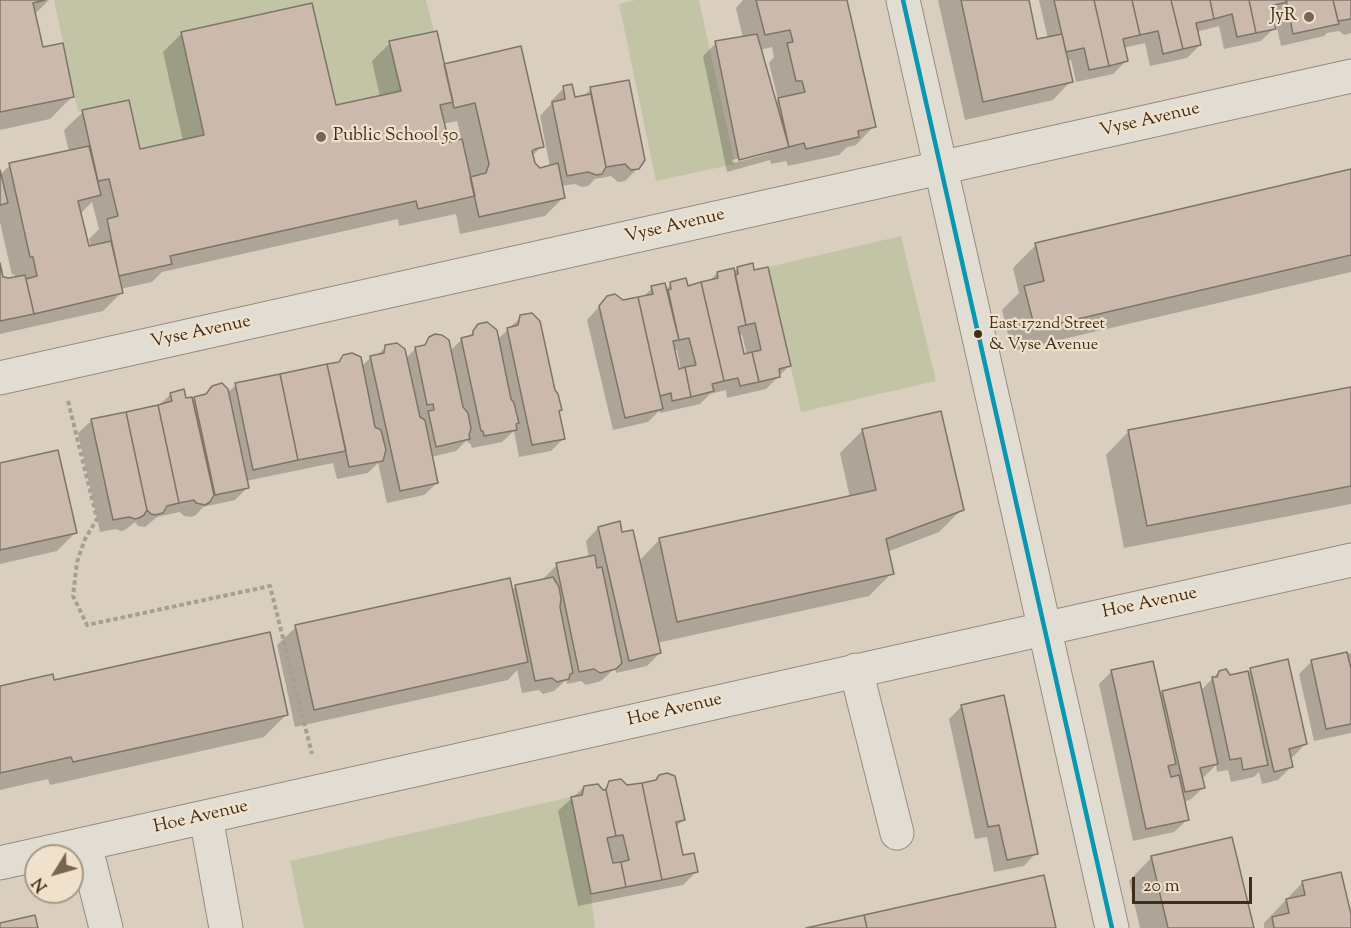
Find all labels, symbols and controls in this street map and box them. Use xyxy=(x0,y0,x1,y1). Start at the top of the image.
place label: JyR xyxy=(1270,6,1297,28)
marker: JyR xyxy=(1302,10,1316,24)
street label: Vyse Avenue xyxy=(1098,99,1202,143)
place label: Public School 50 xyxy=(333,126,458,148)
marker: Public School 50 xyxy=(314,130,328,144)
street label: Vyse Avenue xyxy=(623,205,727,249)
street label: Vyse Avenue xyxy=(149,312,253,354)
place label: East 172nd Street & Vyse Avenue xyxy=(989,315,1105,353)
marker: East 172nd Street & Vyse Avenue xyxy=(972,328,984,340)
street label: Hoe Avenue xyxy=(1101,583,1199,625)
street label: Hoe Avenue xyxy=(626,690,724,732)
street label: Hoe Avenue xyxy=(152,797,250,839)
north arrow xyxy=(24,844,84,904)
scale bar xyxy=(1135,865,1255,903)
text: N xyxy=(28,872,54,896)
text: 20 m xyxy=(1143,874,1180,900)

